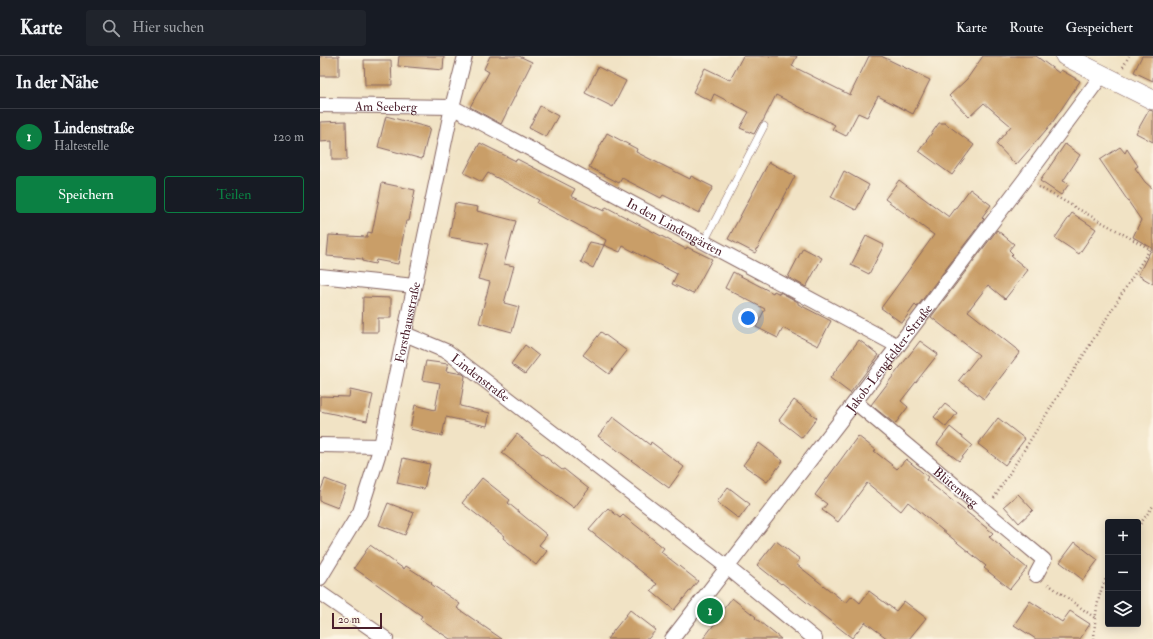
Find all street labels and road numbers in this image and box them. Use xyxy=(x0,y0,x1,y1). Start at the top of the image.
street label: Am Seeberg xyxy=(354,99,418,115)
street label: In den Lindengärten xyxy=(624,195,726,260)
street label: Forsthausstraße xyxy=(392,280,424,364)
street label: Jakob-Lengfelder-Straße xyxy=(842,301,936,416)
street label: Lindenstraße xyxy=(448,351,513,406)
street label: Blütenweg xyxy=(930,464,982,511)

